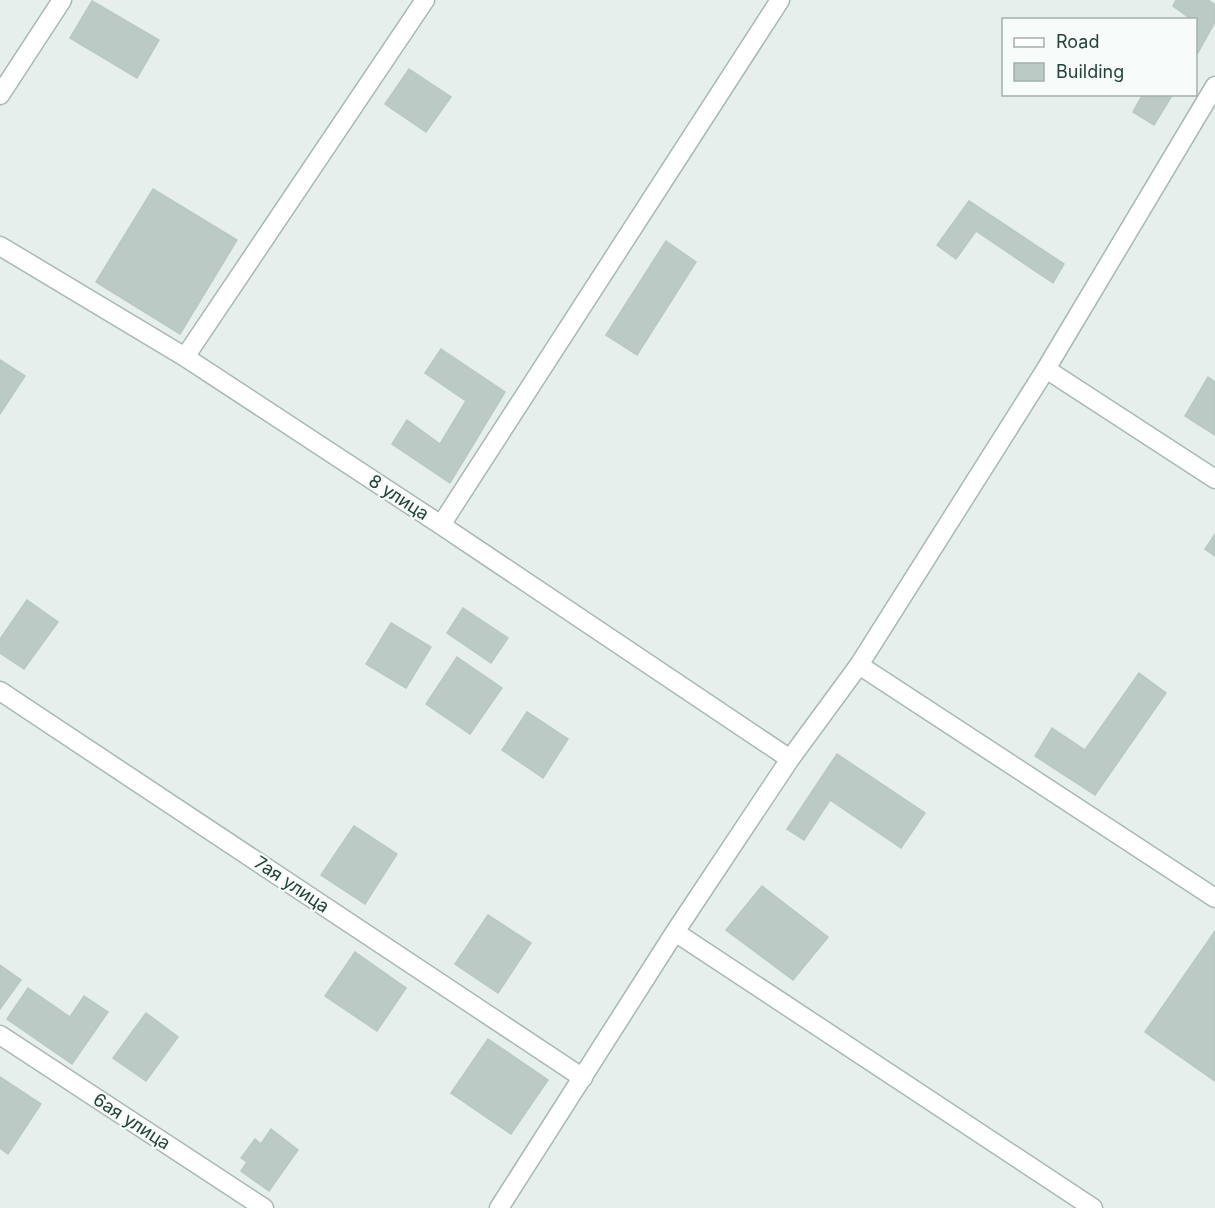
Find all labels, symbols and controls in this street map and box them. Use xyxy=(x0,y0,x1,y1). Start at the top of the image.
legend xyxy=(1002,18,1197,96)
text: Road xyxy=(1056,31,1099,52)
text: Building xyxy=(1056,61,1124,82)
street label: 8 улица xyxy=(365,470,433,524)
street label: 7ая улица xyxy=(251,851,333,917)
street label: 6ая улица xyxy=(90,1088,174,1154)

